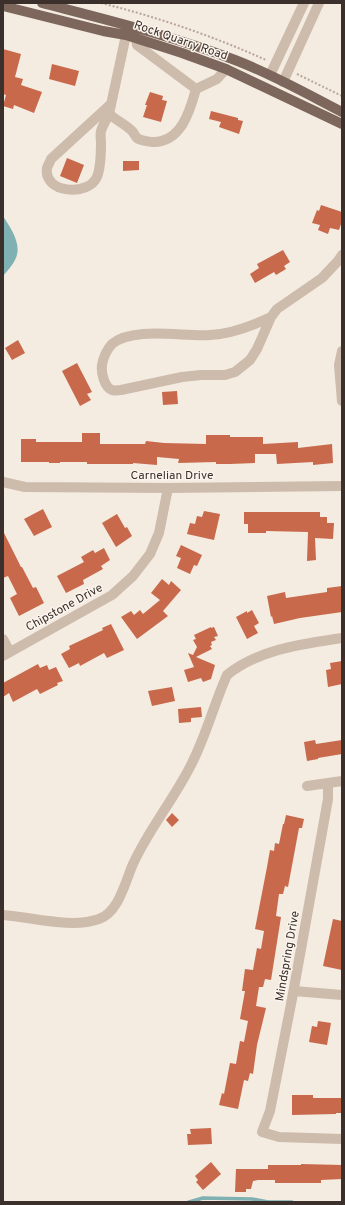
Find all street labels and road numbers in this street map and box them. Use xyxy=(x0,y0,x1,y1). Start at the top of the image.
street label: Rock Quarry Road xyxy=(132,17,230,64)
street label: Carnelian Drive xyxy=(131,468,213,484)
street label: Chipstone Drive xyxy=(23,580,106,636)
street label: Mindspring Drive xyxy=(272,910,304,1003)

